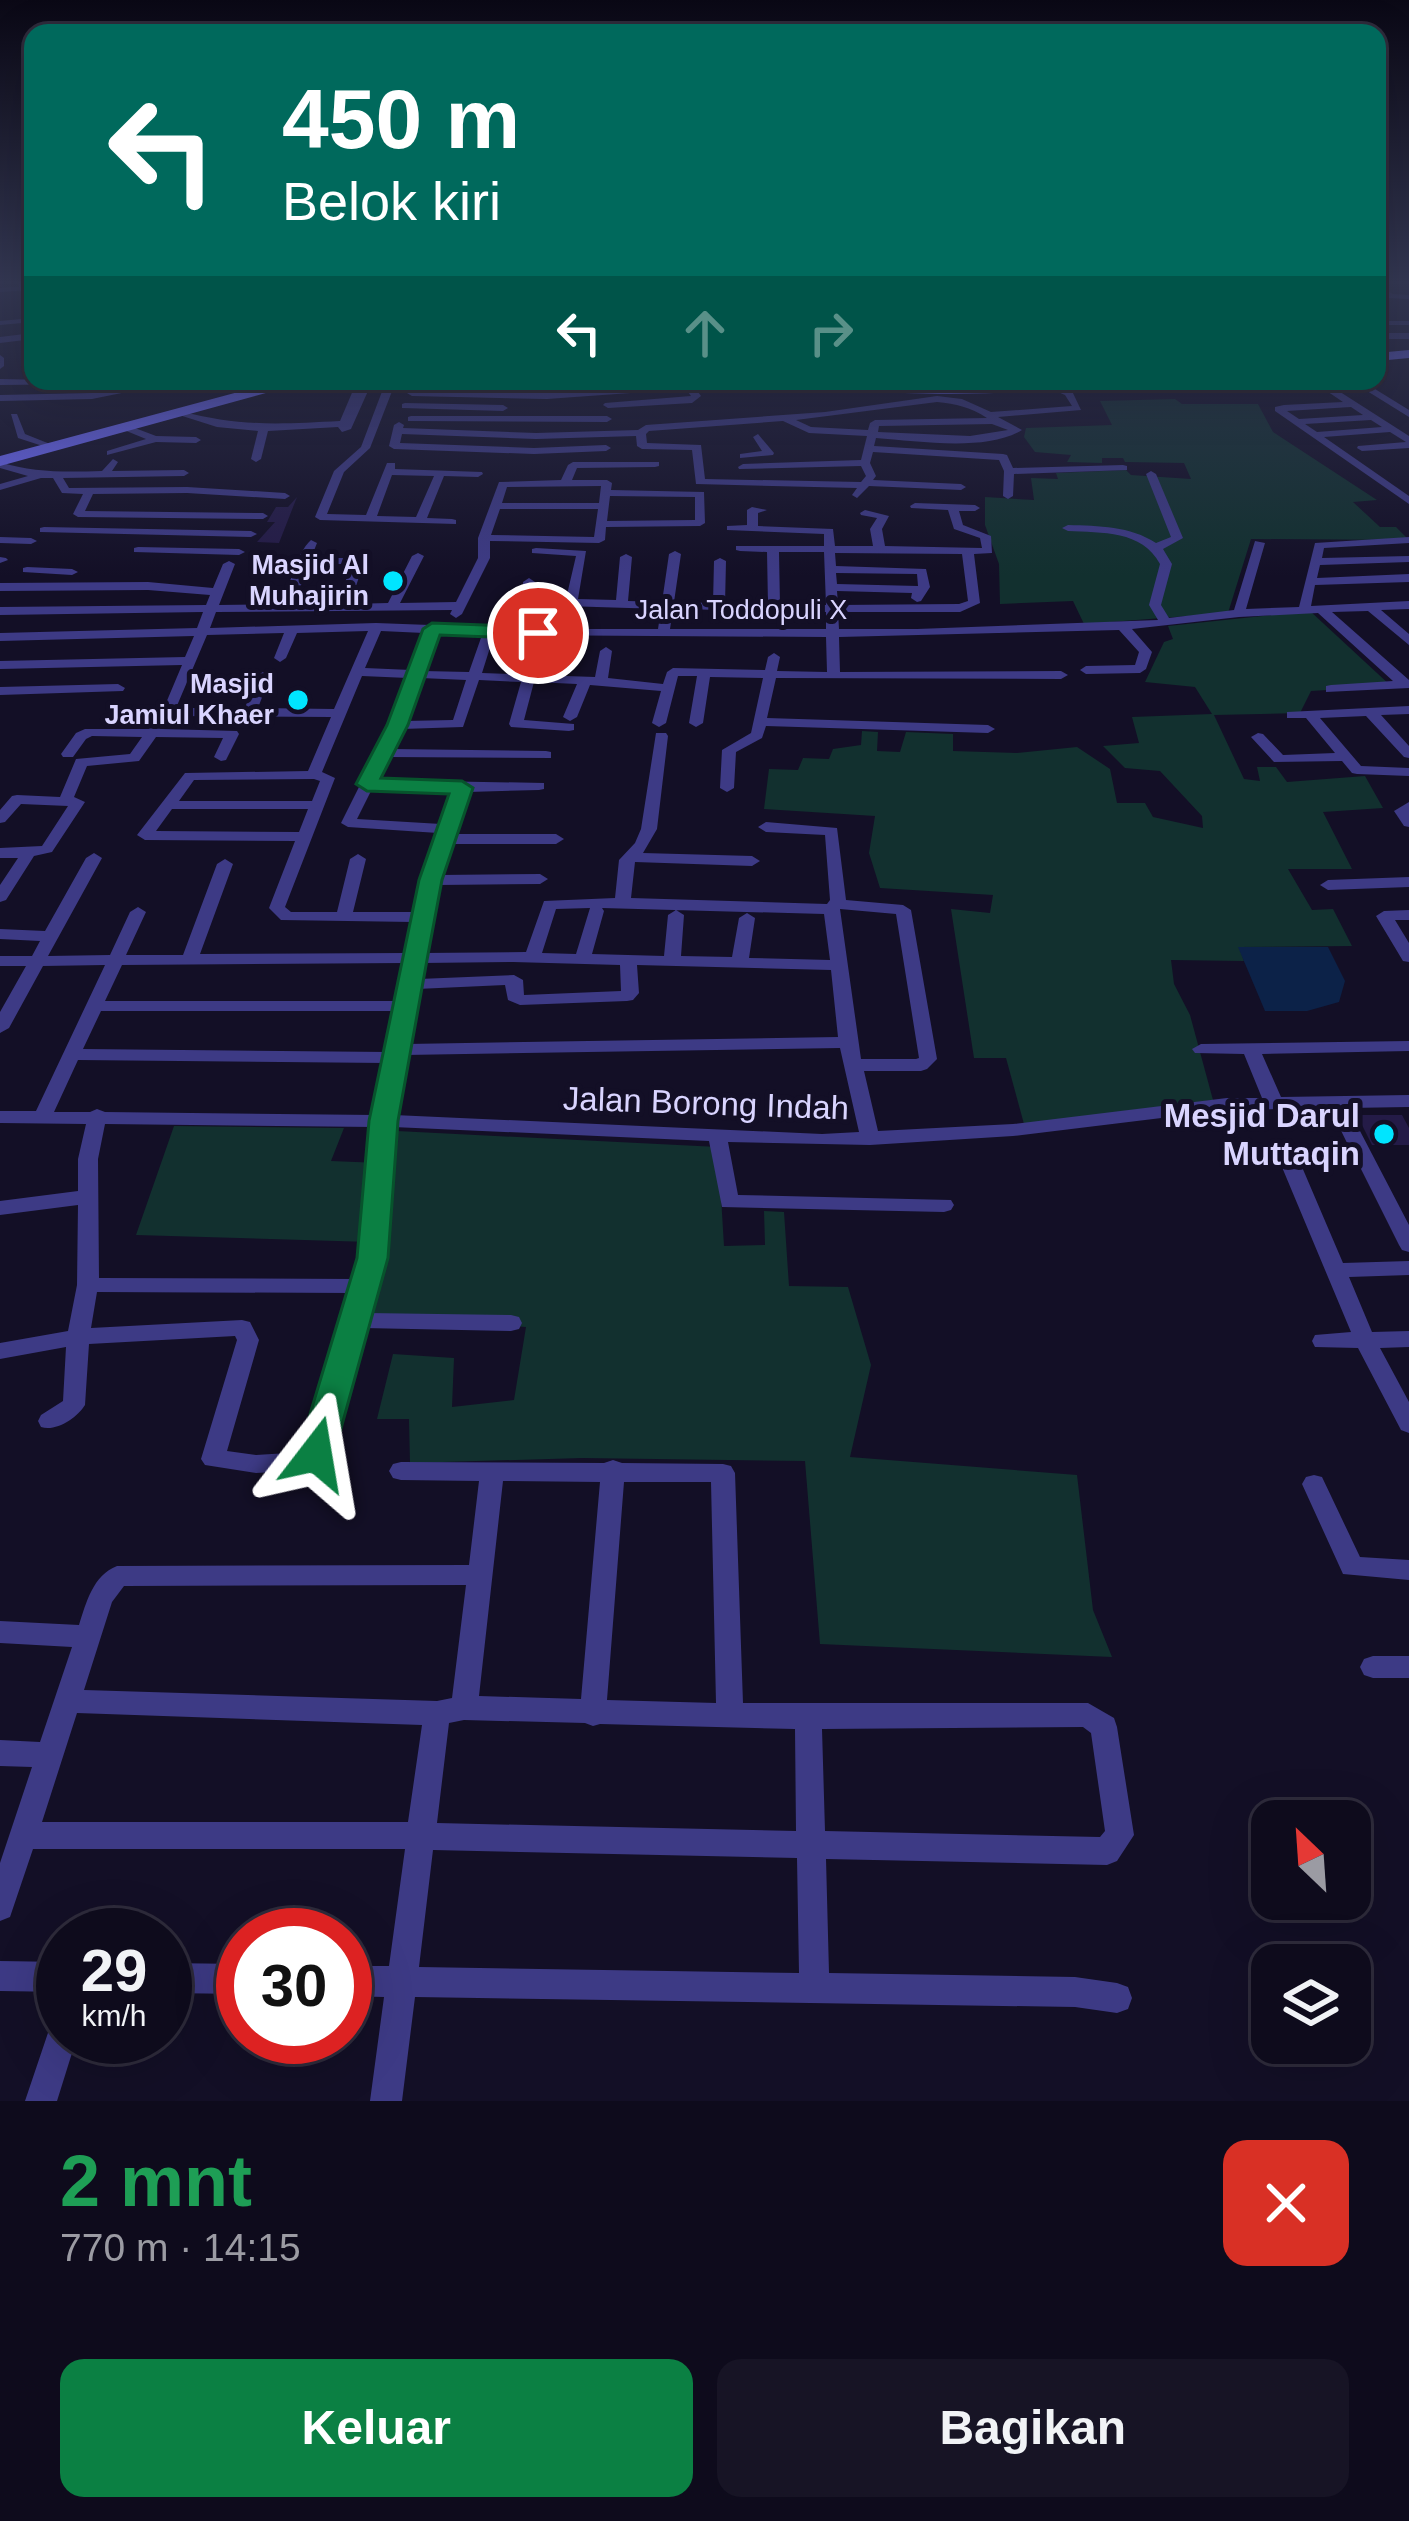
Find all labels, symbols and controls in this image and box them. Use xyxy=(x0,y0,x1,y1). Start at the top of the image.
icon: left xyxy=(84,72,240,228)
text: 450 m xyxy=(282,72,520,166)
text: Belok kiri xyxy=(282,171,501,231)
icon: left xyxy=(546,300,612,366)
icon: ahead xyxy=(672,300,738,366)
icon: right xyxy=(798,300,864,366)
place label: Masjid Al Muhajirin xyxy=(249,550,369,611)
marker: Masjid Al Muhajirin xyxy=(380,568,406,594)
pin xyxy=(487,582,589,684)
street label: Jalan Toddopuli X xyxy=(635,595,847,625)
icon: arrive xyxy=(505,600,571,666)
place label: Masjid Jamiul Khaer xyxy=(104,669,274,730)
marker: Masjid Jamiul Khaer xyxy=(285,687,311,713)
street label: Jalan Borong Indah xyxy=(562,1080,850,1126)
place label: Mesjid Darul Muttaqin xyxy=(1164,1097,1360,1172)
marker: Mesjid Darul Muttaqin xyxy=(1371,1121,1397,1147)
position arrow xyxy=(253,1391,379,1517)
north arrow xyxy=(1251,1800,1371,1920)
map controls xyxy=(1251,1800,1371,2064)
speed limit sign: 30 xyxy=(216,1908,372,2064)
text: 29 xyxy=(81,1937,147,2004)
button: layers xyxy=(1251,1944,1371,2064)
text: km/h xyxy=(81,1999,147,2032)
button: close xyxy=(1223,2140,1349,2266)
text: 2 mnt xyxy=(60,2141,252,2221)
text: 770 m · 14:15 xyxy=(60,2226,301,2269)
button: Keluar xyxy=(60,2359,693,2497)
button: Bagikan xyxy=(717,2359,1349,2497)

